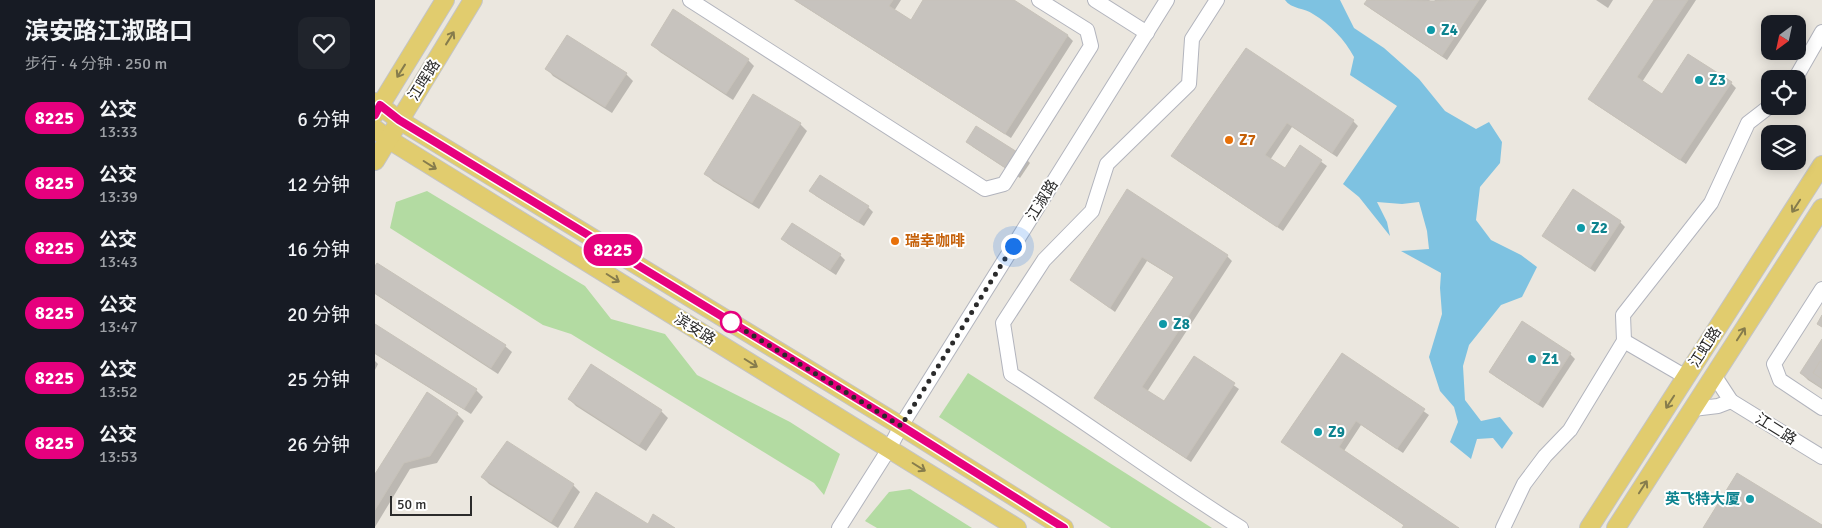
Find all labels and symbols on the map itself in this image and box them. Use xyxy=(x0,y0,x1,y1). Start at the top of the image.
north arrow xyxy=(1761,15,1806,60)
place label: Z4 xyxy=(1441,21,1458,39)
marker: Z4 xyxy=(1425,24,1437,36)
one-way arrow xyxy=(445,31,455,45)
street label: 江晖路 xyxy=(404,56,444,104)
one-way arrow xyxy=(395,64,405,78)
place label: Z3 xyxy=(1709,71,1726,89)
marker: Z3 xyxy=(1693,74,1705,86)
place label: Z7 xyxy=(1239,131,1256,149)
marker: Z7 xyxy=(1223,134,1235,146)
one-way arrow xyxy=(422,160,436,170)
street label: 江淑路 xyxy=(1022,176,1062,224)
one-way arrow xyxy=(1790,199,1800,213)
place label: Z2 xyxy=(1591,219,1608,237)
marker: Z2 xyxy=(1575,222,1587,234)
place label: 瑞幸咖啡 xyxy=(905,232,965,250)
line badge: 8225 xyxy=(578,234,648,266)
your location xyxy=(1001,234,1026,259)
marker: 瑞幸咖啡 xyxy=(889,235,901,247)
one-way arrow xyxy=(605,273,619,283)
street label: 滨安路 xyxy=(671,309,719,349)
unlabelled marker xyxy=(720,311,742,333)
place label: Z8 xyxy=(1173,315,1190,333)
marker: Z8 xyxy=(1157,318,1169,330)
street label: 江虹路 xyxy=(1685,323,1725,371)
one-way arrow xyxy=(1736,328,1746,342)
place label: Z1 xyxy=(1542,350,1559,368)
marker: Z1 xyxy=(1526,353,1538,365)
one-way arrow xyxy=(743,359,757,369)
one-way arrow xyxy=(1665,394,1675,408)
street label: 江二路 xyxy=(1752,409,1800,449)
place label: Z9 xyxy=(1328,423,1345,441)
marker: Z9 xyxy=(1312,426,1324,438)
one-way arrow xyxy=(911,462,925,472)
one-way arrow xyxy=(1637,480,1648,494)
place label: 英飞特大厦 xyxy=(1665,490,1740,508)
scale bar xyxy=(390,493,473,516)
marker: 英飞特大厦 xyxy=(1744,493,1756,505)

